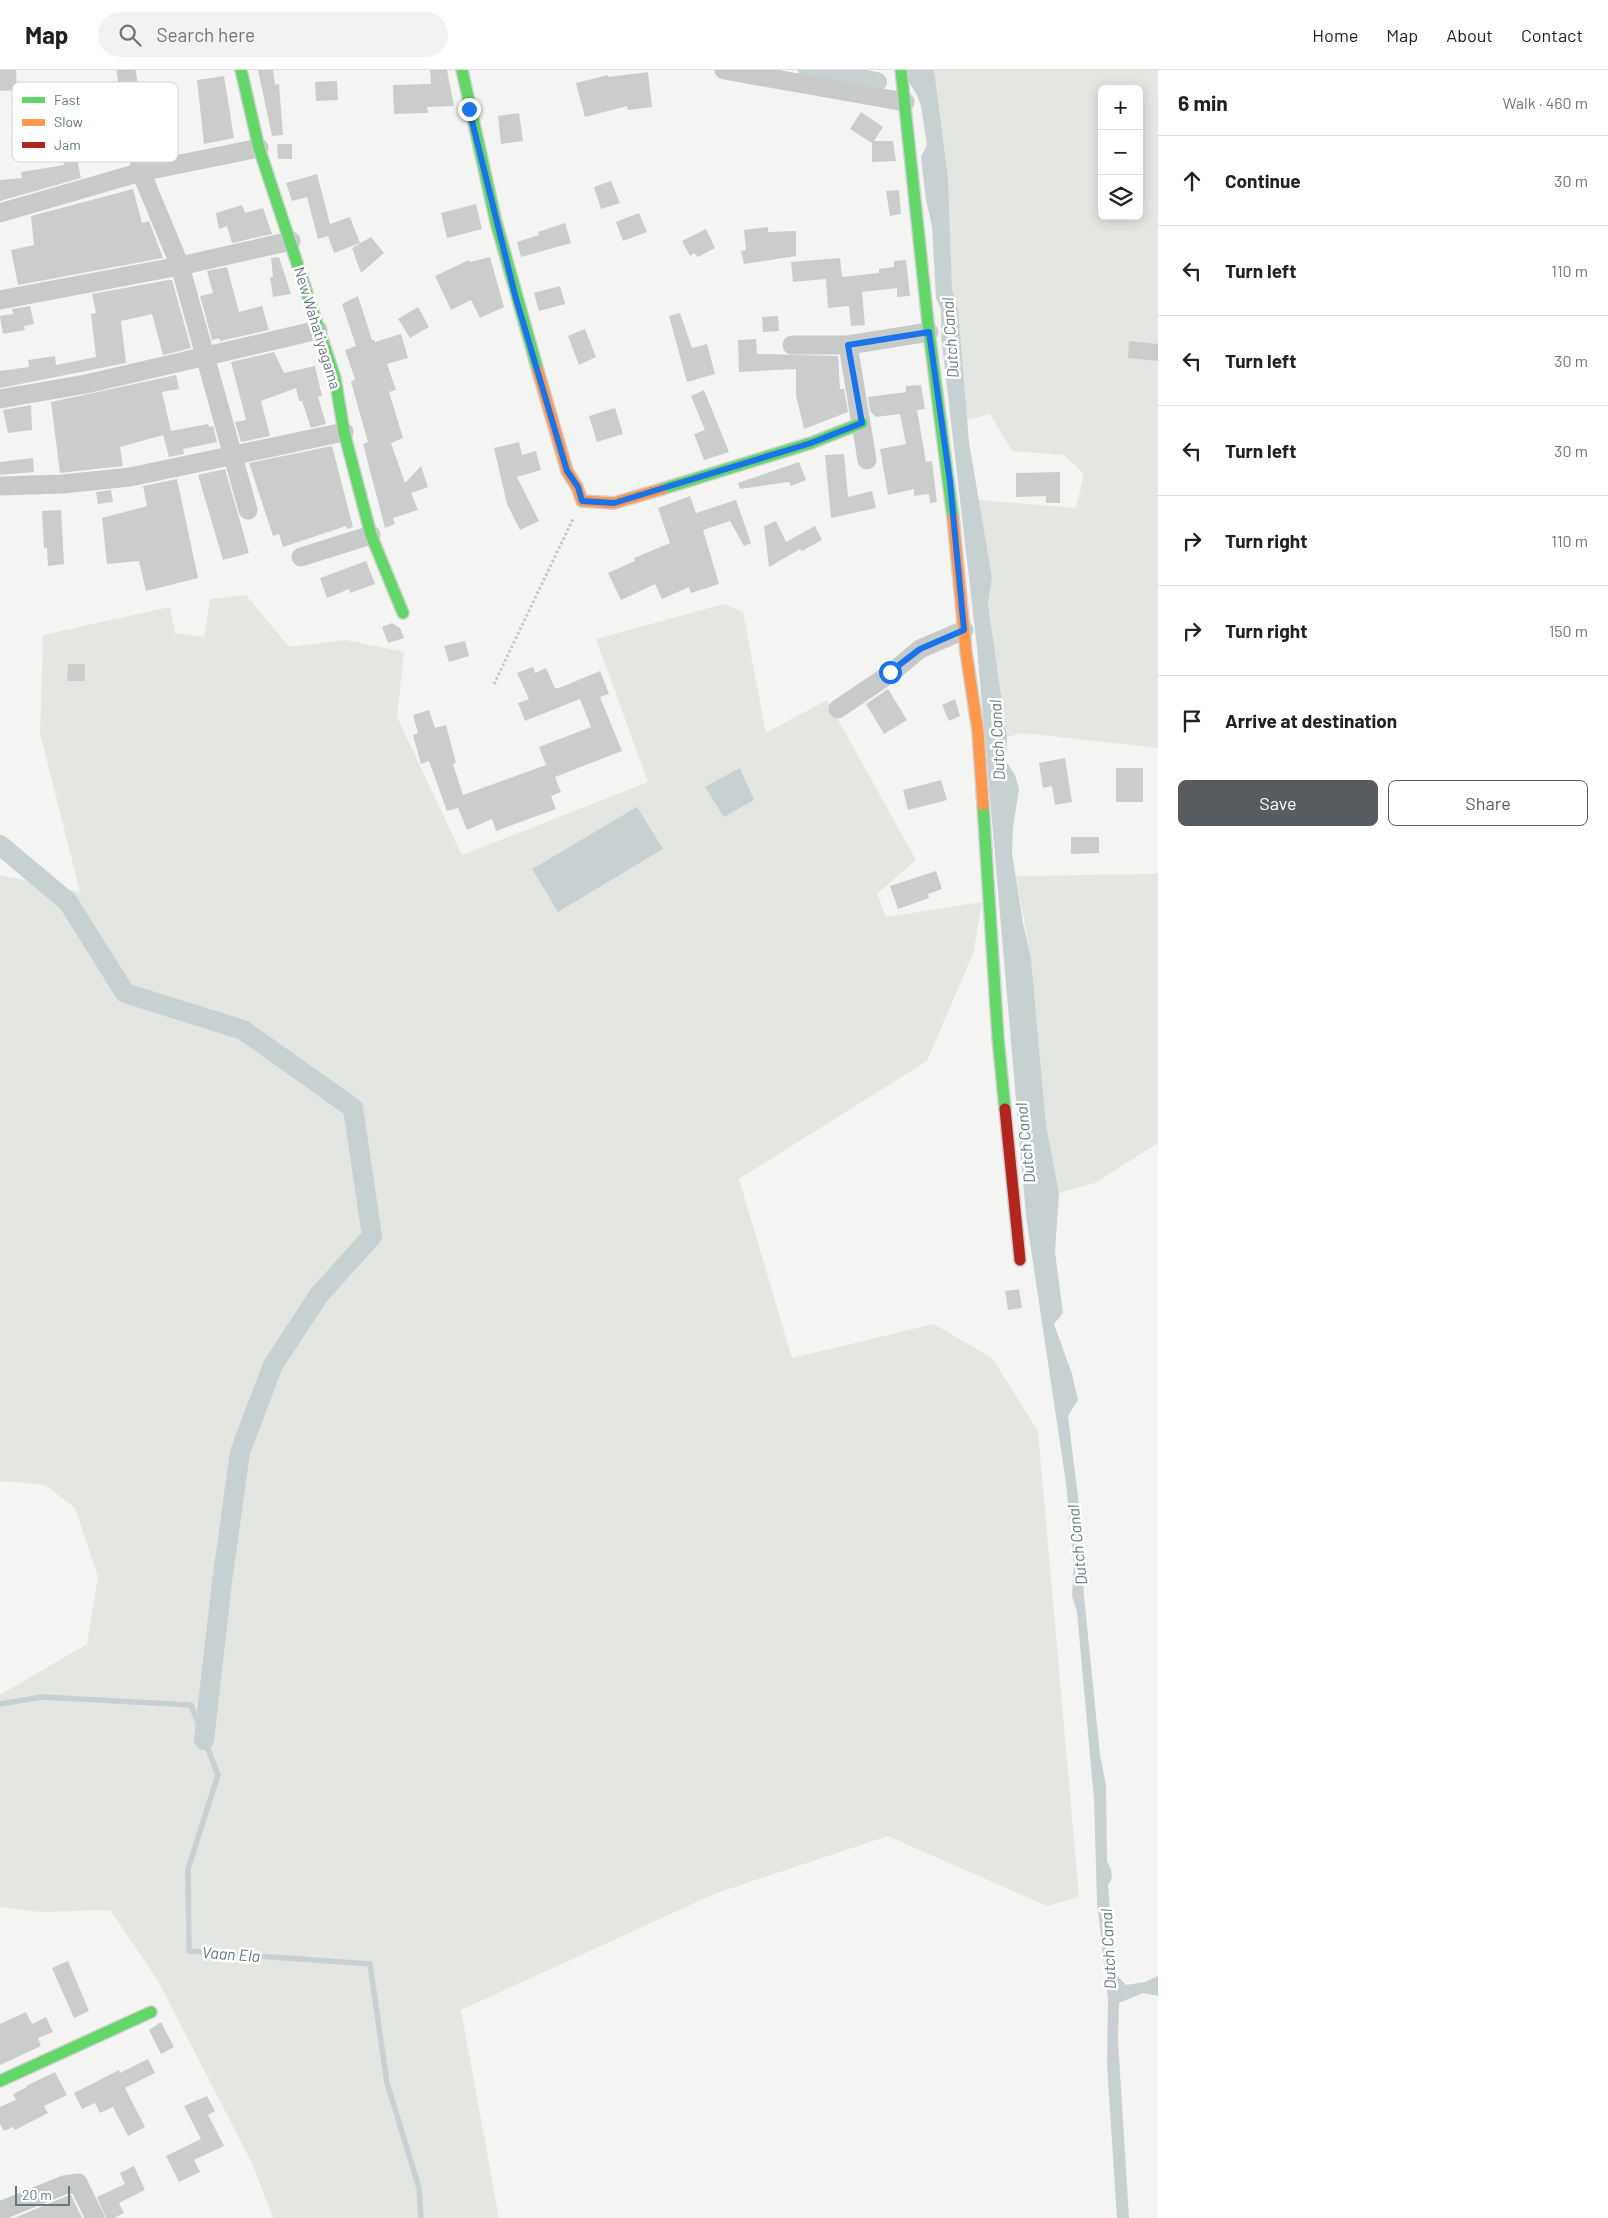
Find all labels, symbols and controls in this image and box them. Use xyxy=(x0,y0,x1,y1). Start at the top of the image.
search box xyxy=(98,12,448,57)
text: Map xyxy=(25,20,68,49)
icon: search xyxy=(116,21,144,49)
text: Search here xyxy=(156,23,255,46)
text: Home xyxy=(1312,24,1358,46)
text: Map xyxy=(1386,24,1418,46)
text: About xyxy=(1446,24,1493,46)
text: Contact xyxy=(1521,24,1583,46)
legend xyxy=(12,82,178,162)
map controls xyxy=(1098,85,1143,220)
button: + xyxy=(1098,85,1143,130)
text: 6 min xyxy=(1178,90,1228,115)
text: Fast xyxy=(54,91,80,108)
text: Walk · 460 m xyxy=(1503,93,1588,112)
route end xyxy=(458,98,481,121)
text: Slow xyxy=(54,113,83,130)
button: − xyxy=(1098,130,1143,175)
text: Jam xyxy=(54,136,81,153)
icon: ahead xyxy=(1178,167,1206,195)
text: Continue xyxy=(1225,169,1301,192)
text: 30 m xyxy=(1554,171,1588,190)
button: layers xyxy=(1098,175,1143,220)
icon: left xyxy=(1178,257,1206,285)
text: Turn left xyxy=(1225,259,1296,282)
text: 110 m xyxy=(1551,261,1588,280)
street label: New Wahatiyagama xyxy=(291,264,345,391)
water label: Dutch Canal xyxy=(937,297,962,379)
icon: left xyxy=(1178,347,1206,375)
text: Turn left xyxy=(1225,349,1296,372)
text: 30 m xyxy=(1554,351,1588,370)
icon: left xyxy=(1178,437,1206,465)
text: Turn left xyxy=(1225,439,1296,462)
text: 30 m xyxy=(1554,441,1588,460)
icon: right xyxy=(1178,527,1206,555)
text: Turn right xyxy=(1225,529,1307,552)
text: 110 m xyxy=(1551,531,1588,550)
icon: right xyxy=(1178,617,1206,645)
text: Turn right xyxy=(1225,619,1307,642)
text: 150 m xyxy=(1549,621,1588,640)
route start xyxy=(879,661,902,684)
water label: Dutch Canal xyxy=(985,699,1008,781)
icon: arrive xyxy=(1178,707,1206,735)
text: Arrive at destination xyxy=(1225,709,1397,732)
button: Save xyxy=(1178,780,1378,826)
button: Share xyxy=(1388,780,1588,826)
water label: Dutch Canal xyxy=(1011,1101,1038,1184)
water label: Dutch Canal xyxy=(1063,1503,1090,1586)
water label: Dutch Canal xyxy=(1096,1908,1119,1990)
water label: Vaan Ela xyxy=(201,1942,261,1965)
scale bar xyxy=(15,2183,70,2206)
text: 20 m xyxy=(22,2186,52,2203)

